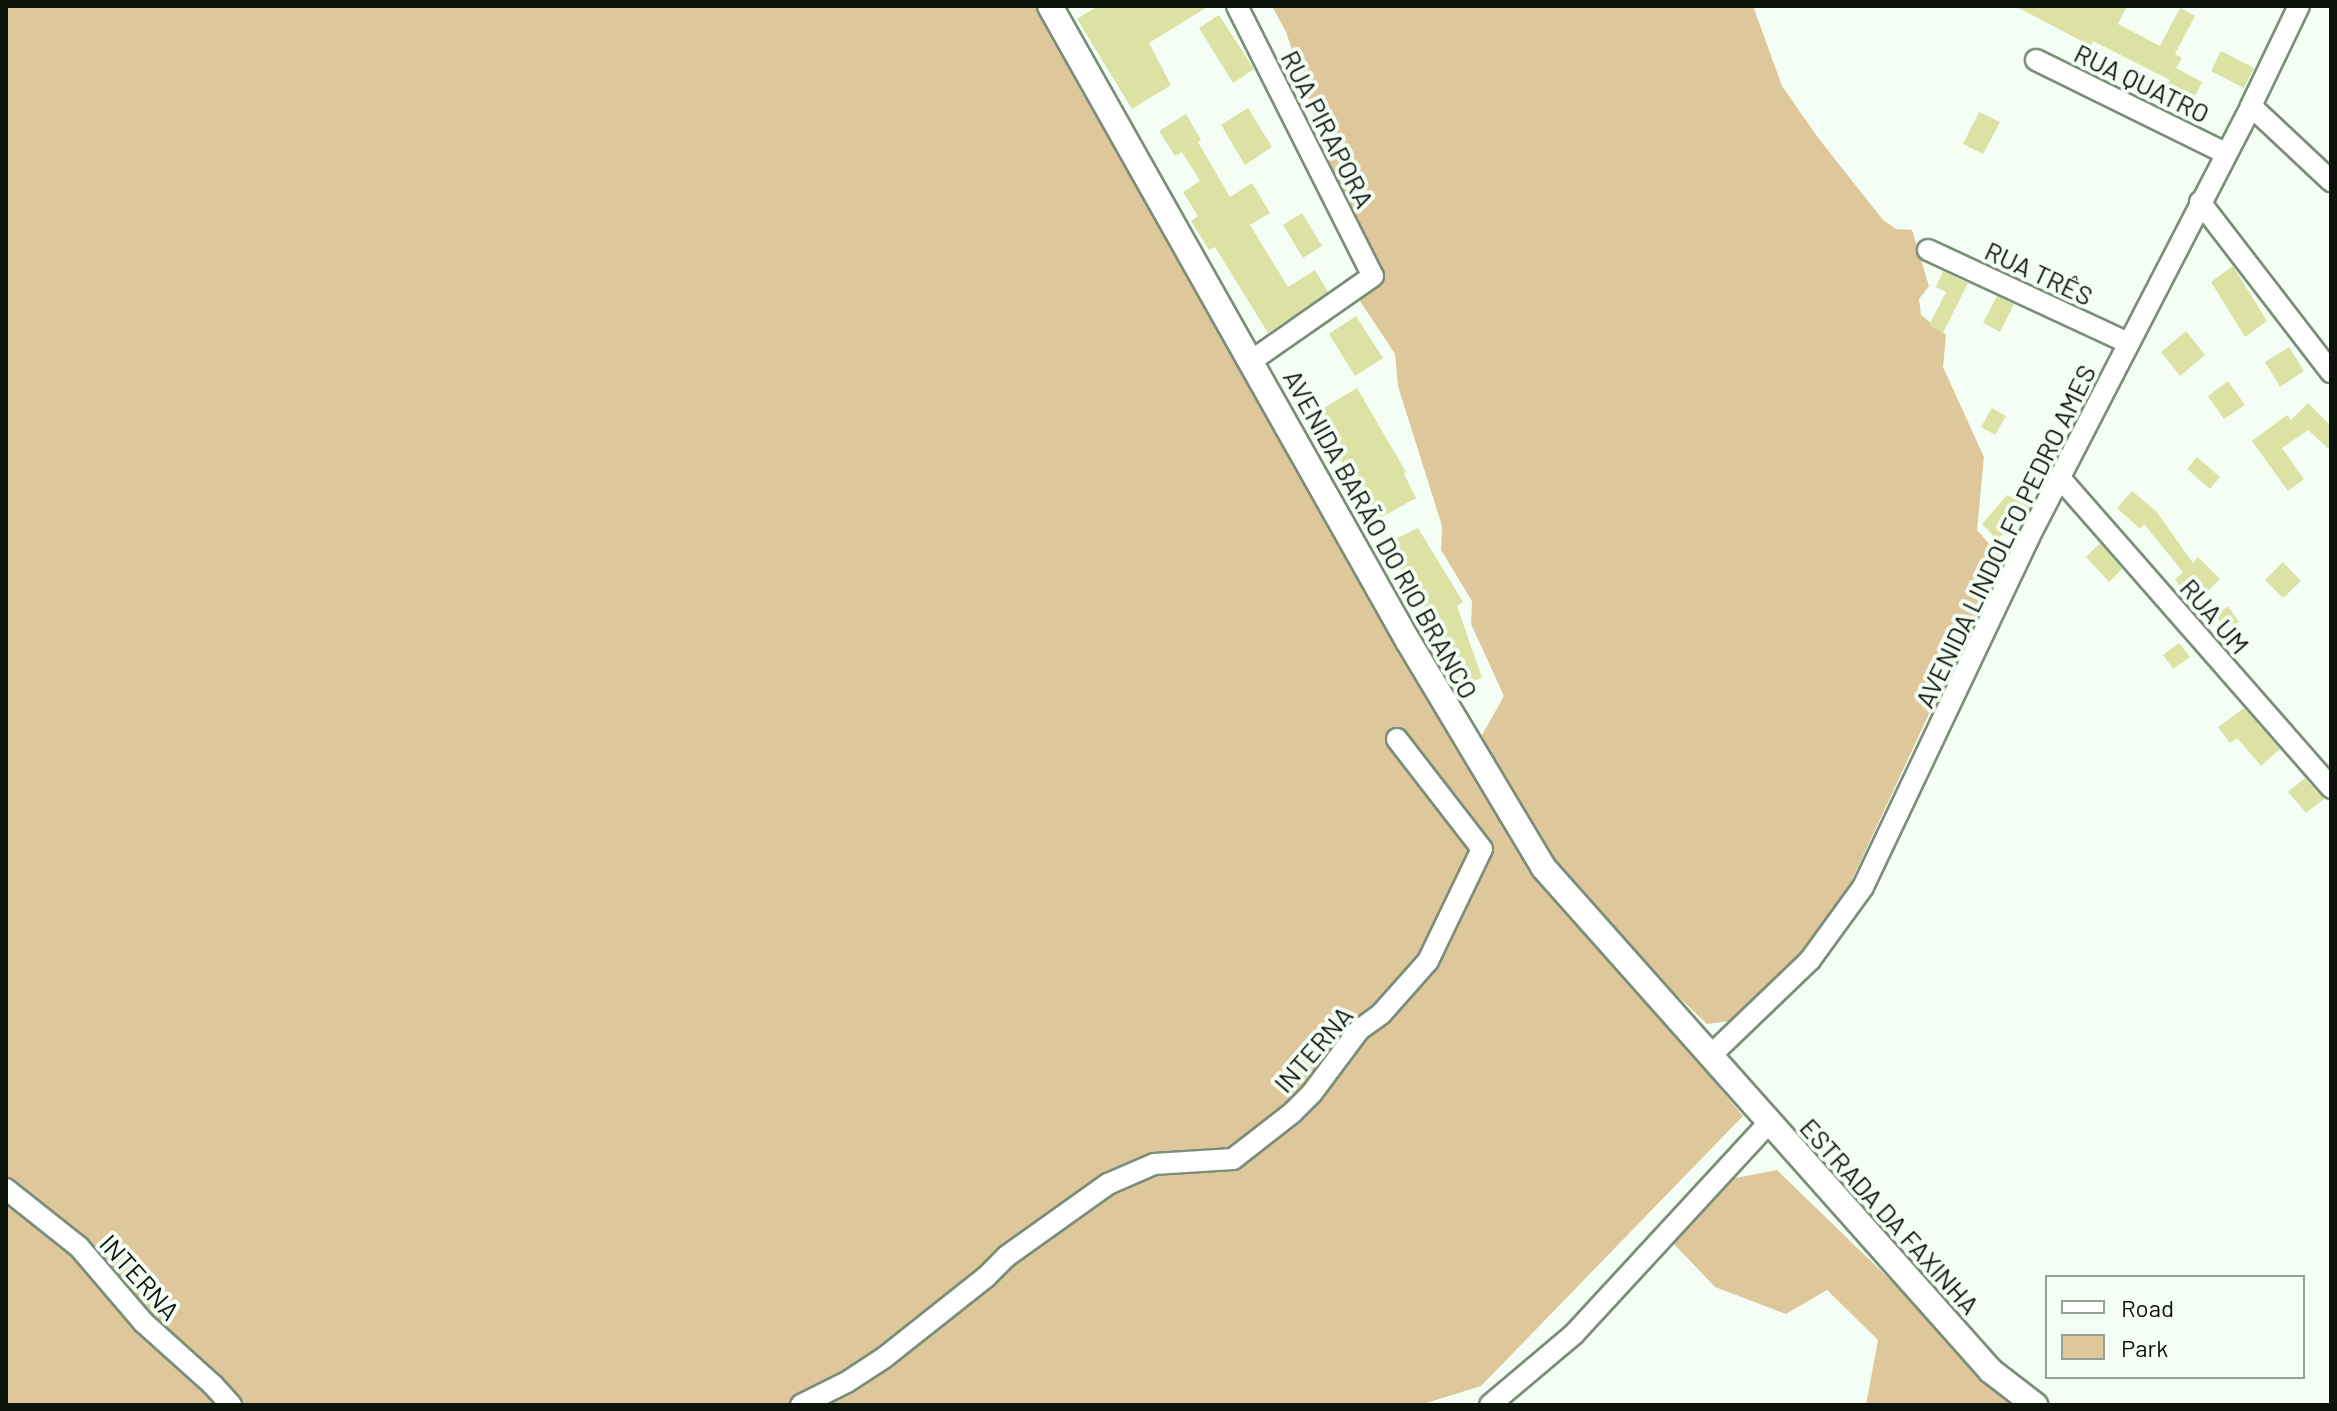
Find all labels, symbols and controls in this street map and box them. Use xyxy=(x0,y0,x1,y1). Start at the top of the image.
street label: RUA QUATRO xyxy=(2069,37,2215,129)
street label: RUA PIRAPORA xyxy=(1275,45,1381,213)
street label: RUA TRÊS xyxy=(1980,235,2098,311)
street label: AVENIDA LINDOLFO PEDRO AMES xyxy=(1908,360,2102,712)
street label: AVENIDA BARÃO DO RIO BRANCO xyxy=(1277,364,1485,704)
street label: RUA UM xyxy=(2174,572,2256,660)
street label: INTERNA xyxy=(1267,999,1359,1099)
street label: ESTRADA DA FAXINHA xyxy=(1794,1112,1986,1320)
street label: INTERNA xyxy=(94,1228,186,1326)
legend xyxy=(2045,1275,2305,1379)
text: Road xyxy=(2121,1293,2174,1322)
text: Park xyxy=(2121,1333,2168,1362)

